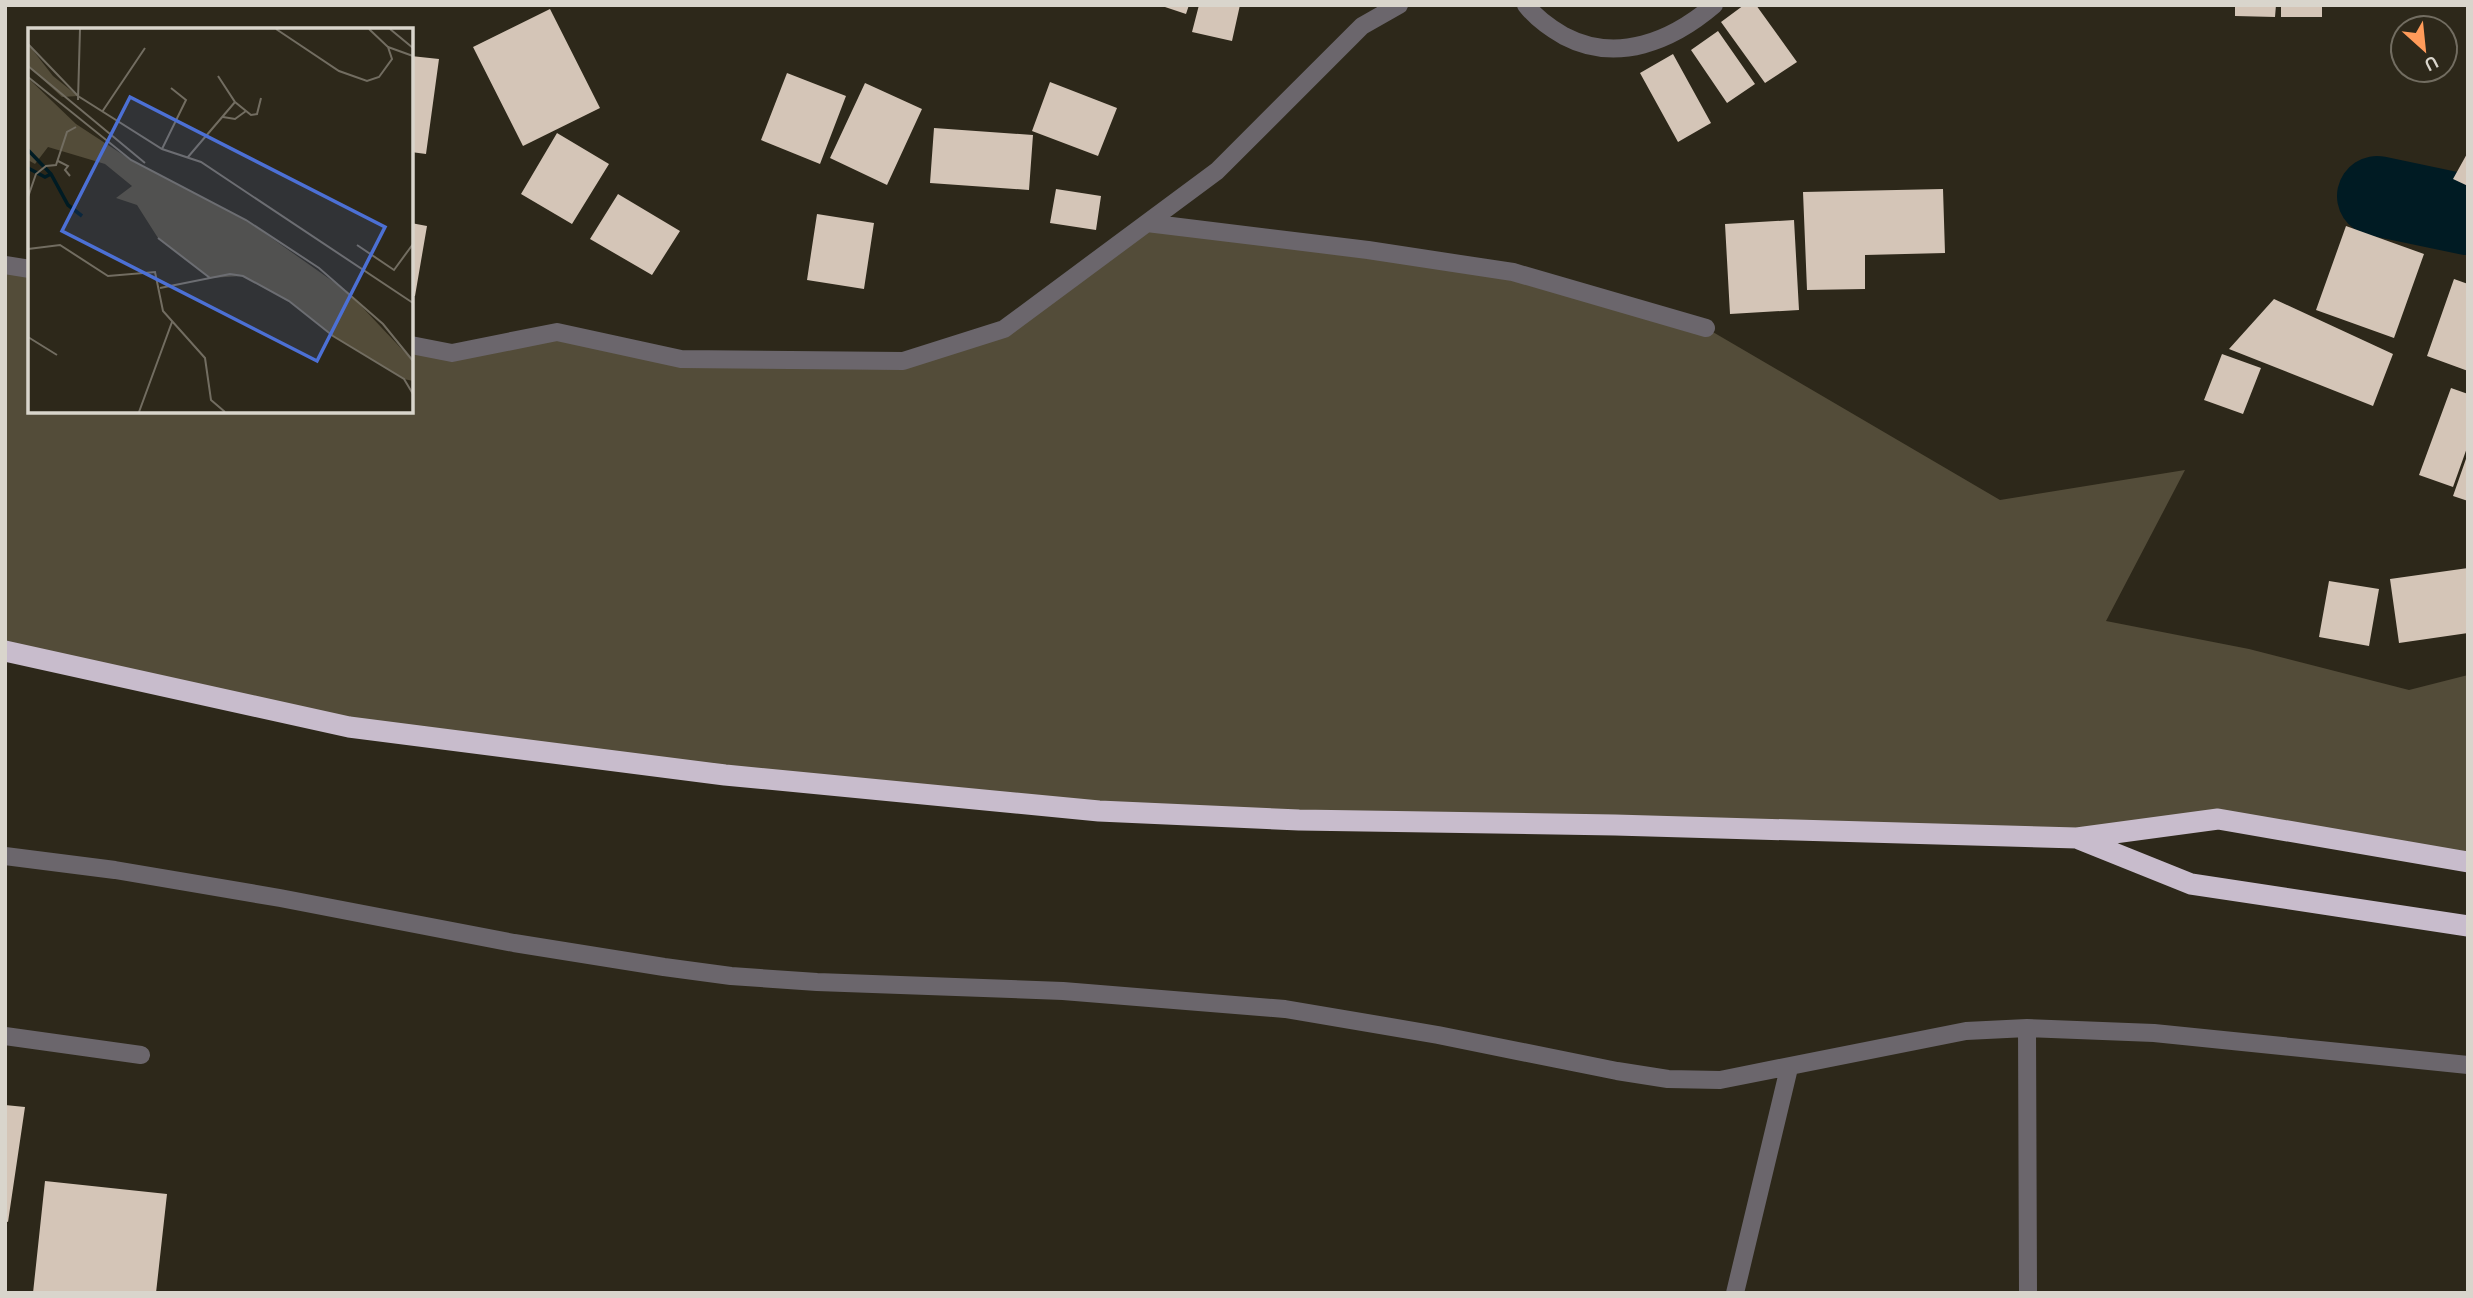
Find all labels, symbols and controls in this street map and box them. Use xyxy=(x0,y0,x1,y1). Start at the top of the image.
north arrow xyxy=(2389,14,2459,84)
inset map xyxy=(28,28,413,413)
text: U xyxy=(2420,50,2442,76)

